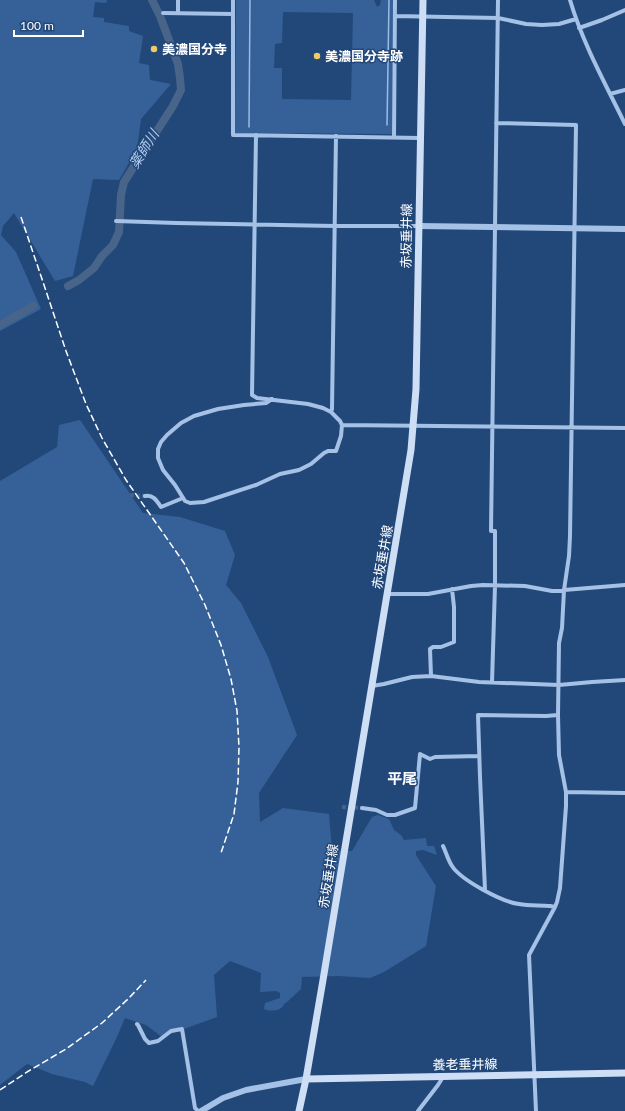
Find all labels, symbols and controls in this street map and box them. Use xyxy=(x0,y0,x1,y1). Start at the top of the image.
scale bar xyxy=(14,12,83,38)
text: 100 m xyxy=(20,18,54,33)
place label: 美濃国分寺 xyxy=(162,41,227,57)
marker: 美濃国分寺 xyxy=(149,44,159,54)
place label: 美濃国分寺跡 xyxy=(325,48,403,64)
marker: 美濃国分寺跡 xyxy=(312,51,322,61)
water label: 薬師川 xyxy=(125,125,163,171)
street label: 赤坂垂井線 xyxy=(397,203,415,269)
street label: 赤坂垂井線 xyxy=(368,524,396,590)
district label: 平尾 xyxy=(387,769,417,787)
street label: 赤坂垂井線 xyxy=(315,843,341,909)
street label: 養老垂井線 xyxy=(432,1055,498,1073)

